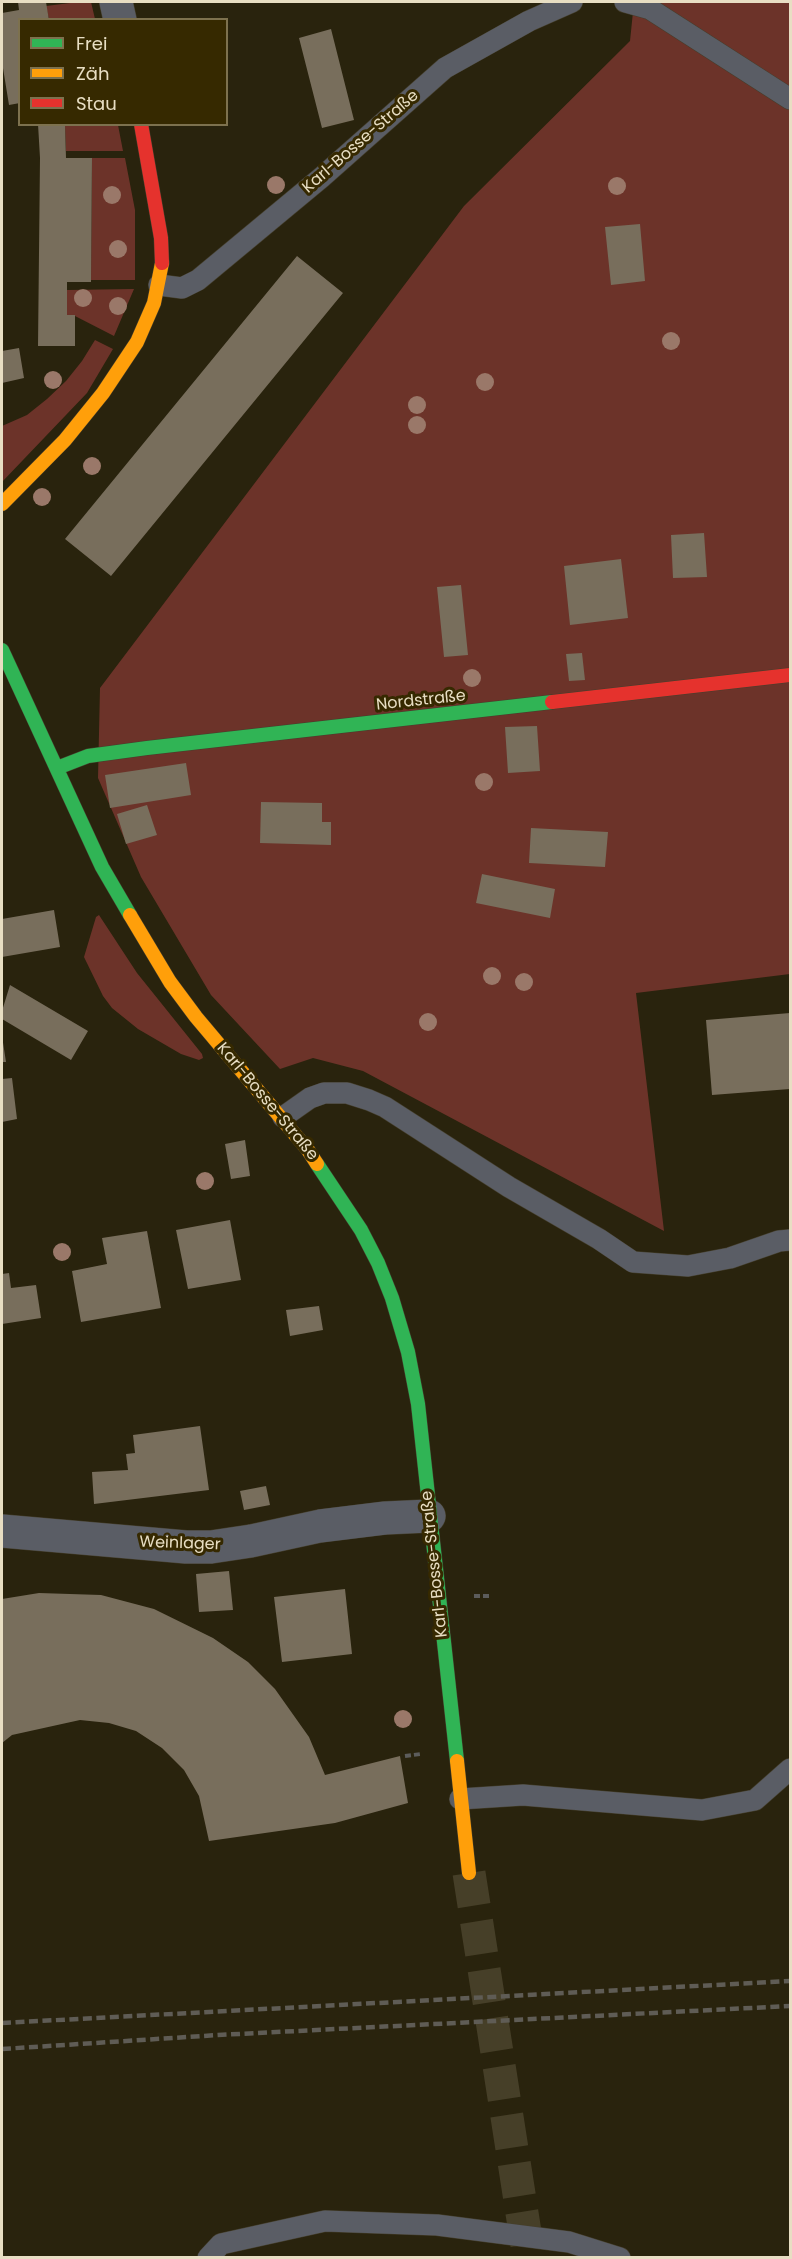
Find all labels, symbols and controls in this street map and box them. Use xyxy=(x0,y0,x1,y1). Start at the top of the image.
legend xyxy=(18,18,228,126)
text: Frei xyxy=(76,31,107,56)
text: Zäh xyxy=(76,61,109,86)
street label: Karl-Bosse-Straße xyxy=(299,86,423,198)
text: Stau xyxy=(76,91,117,116)
street label: Nordstraße xyxy=(375,687,467,715)
street label: Karl-Bosse-Straße xyxy=(212,1039,322,1165)
street label: Karl-Bosse-Straße xyxy=(418,1490,452,1638)
street label: Weinlager xyxy=(139,1533,221,1555)

